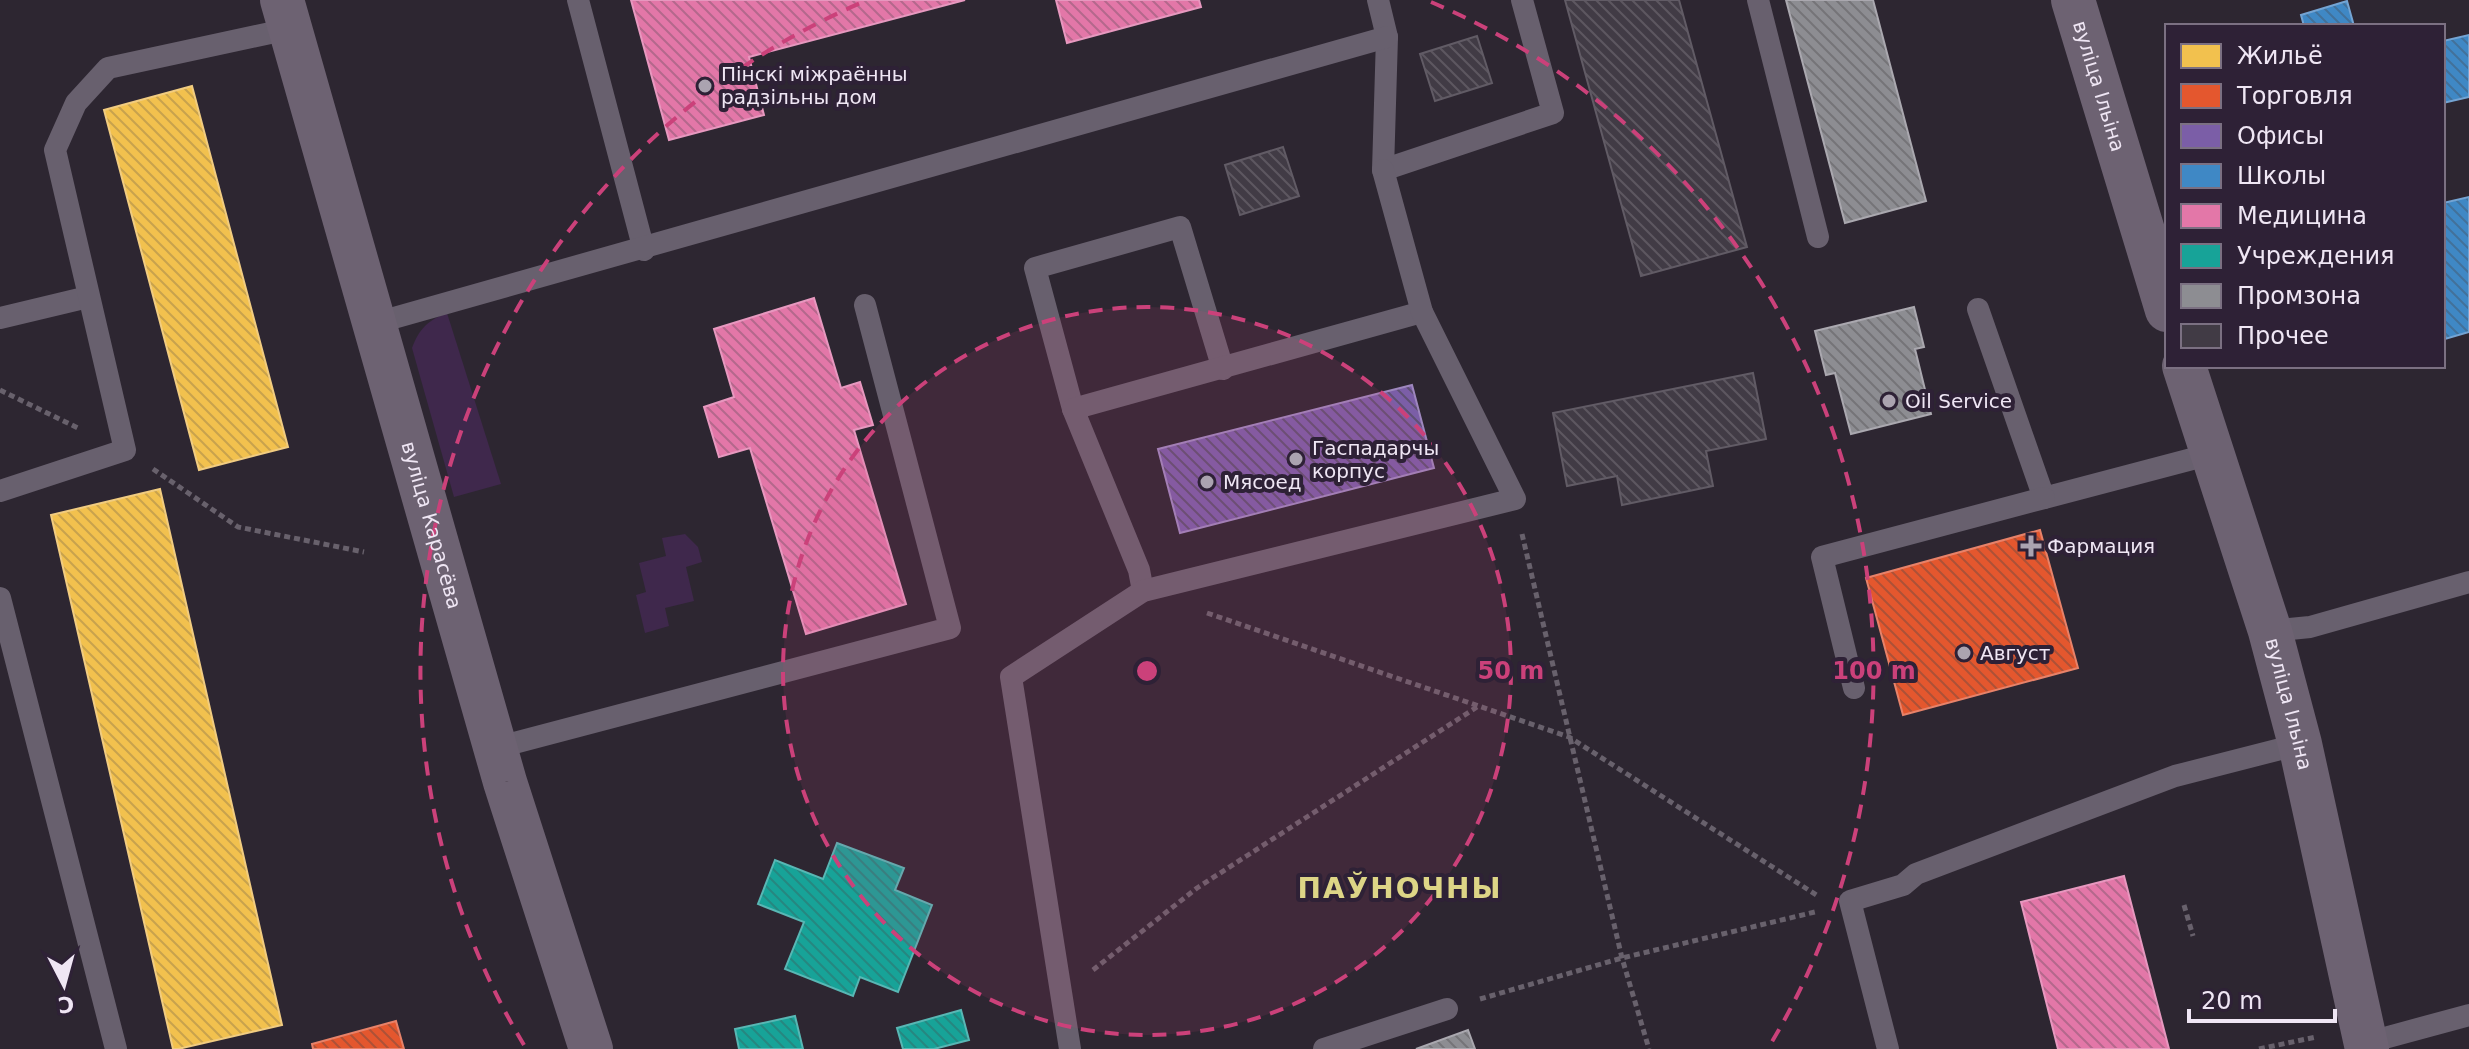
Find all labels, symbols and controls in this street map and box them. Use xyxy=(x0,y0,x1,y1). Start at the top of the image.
street label: вуліца Ільіна xyxy=(2068,18,2130,155)
legend xyxy=(2165,24,2445,368)
text: Жильё xyxy=(2237,42,2323,70)
place label: Пінскі міжраённы радзільны дом xyxy=(721,62,908,109)
marker: Пінскі міжраённы радзільны дом xyxy=(696,77,714,95)
text: Торговля xyxy=(2236,82,2353,110)
text: Офисы xyxy=(2237,122,2324,150)
text: Школы xyxy=(2237,162,2326,190)
text: Медицина xyxy=(2237,202,2367,230)
text: Учреждения xyxy=(2237,242,2395,270)
text: Промзона xyxy=(2237,282,2361,310)
text: Прочее xyxy=(2237,322,2329,350)
place label: Oil Service xyxy=(1905,389,2012,413)
marker: Oil Service xyxy=(1880,392,1898,410)
place label: Гаспадарчы корпус xyxy=(1312,436,1439,483)
street label: вуліца Карасёва xyxy=(396,439,467,612)
marker: Гаспадарчы корпус xyxy=(1287,450,1305,468)
place label: Мясоед xyxy=(1223,470,1302,494)
marker: Мясоед xyxy=(1198,473,1216,491)
place label: Фармация xyxy=(2047,534,2155,558)
marker: Фармация xyxy=(2022,537,2040,555)
street label: вуліца Ільіна xyxy=(2260,635,2317,772)
place label: Август xyxy=(1980,641,2051,665)
marker: Август xyxy=(1955,644,1973,662)
centre of rings xyxy=(1133,657,1161,685)
text: 50 m xyxy=(1478,657,1544,685)
text: 100 m xyxy=(1832,657,1916,685)
district label: ПАЎНОЧНЫ xyxy=(1298,871,1503,905)
north arrow xyxy=(24,945,104,1025)
scale bar xyxy=(2189,973,2335,1023)
text: 20 m xyxy=(2201,987,2263,1015)
text: С xyxy=(57,991,75,1018)

